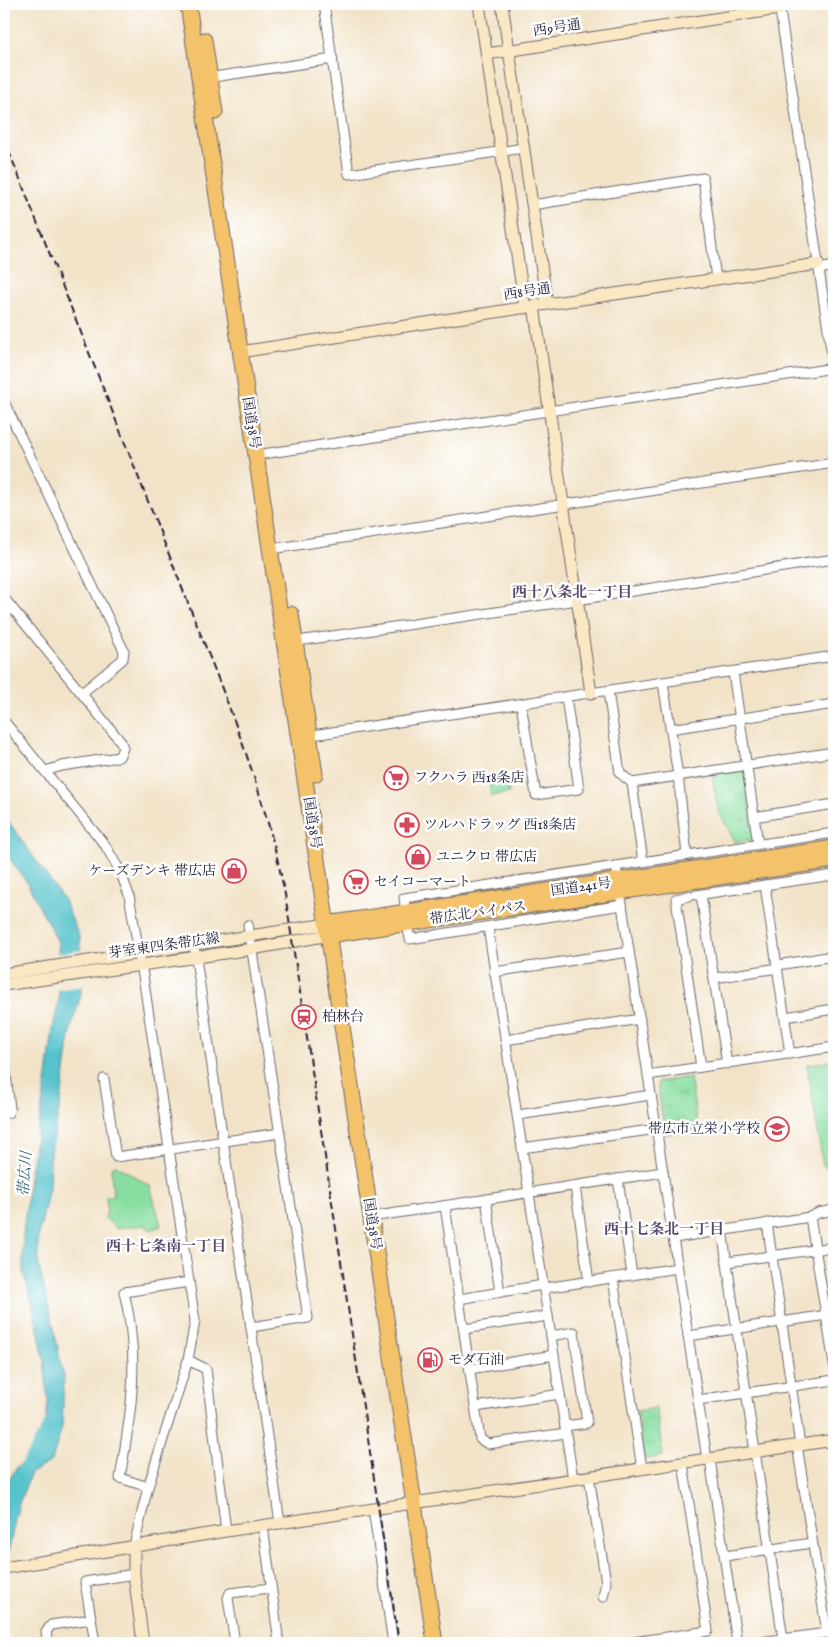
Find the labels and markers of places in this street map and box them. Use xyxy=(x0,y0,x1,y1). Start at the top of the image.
supermarket icon: フクハラ 西18条店 xyxy=(383,765,409,791)
place label: フクハラ 西18条店 xyxy=(414,769,525,787)
pharmacy icon: ツルハドラッグ 西18条店 xyxy=(394,812,420,838)
place label: ツルハドラッグ 西18条店 xyxy=(424,816,576,834)
shop icon: ユニクロ 帯広店 xyxy=(405,844,431,870)
place label: ユニクロ 帯広店 xyxy=(436,848,537,866)
shop icon: ケーズデンキ 帯広店 xyxy=(221,858,247,884)
place label: ケーズデンキ 帯広店 xyxy=(88,862,216,880)
supermarket icon: セイコーマート xyxy=(343,869,369,895)
place label: セイコーマート xyxy=(374,873,471,891)
station icon: 柏林台 xyxy=(291,1004,317,1030)
place label: 柏林台 xyxy=(322,1008,364,1026)
school or university icon: 帯広市立栄小学校 xyxy=(764,1116,790,1142)
place label: 帯広市立栄小学校 xyxy=(648,1120,760,1138)
fuel station icon: モダ石油 xyxy=(417,1347,443,1373)
place label: モダ石油 xyxy=(448,1351,504,1369)

